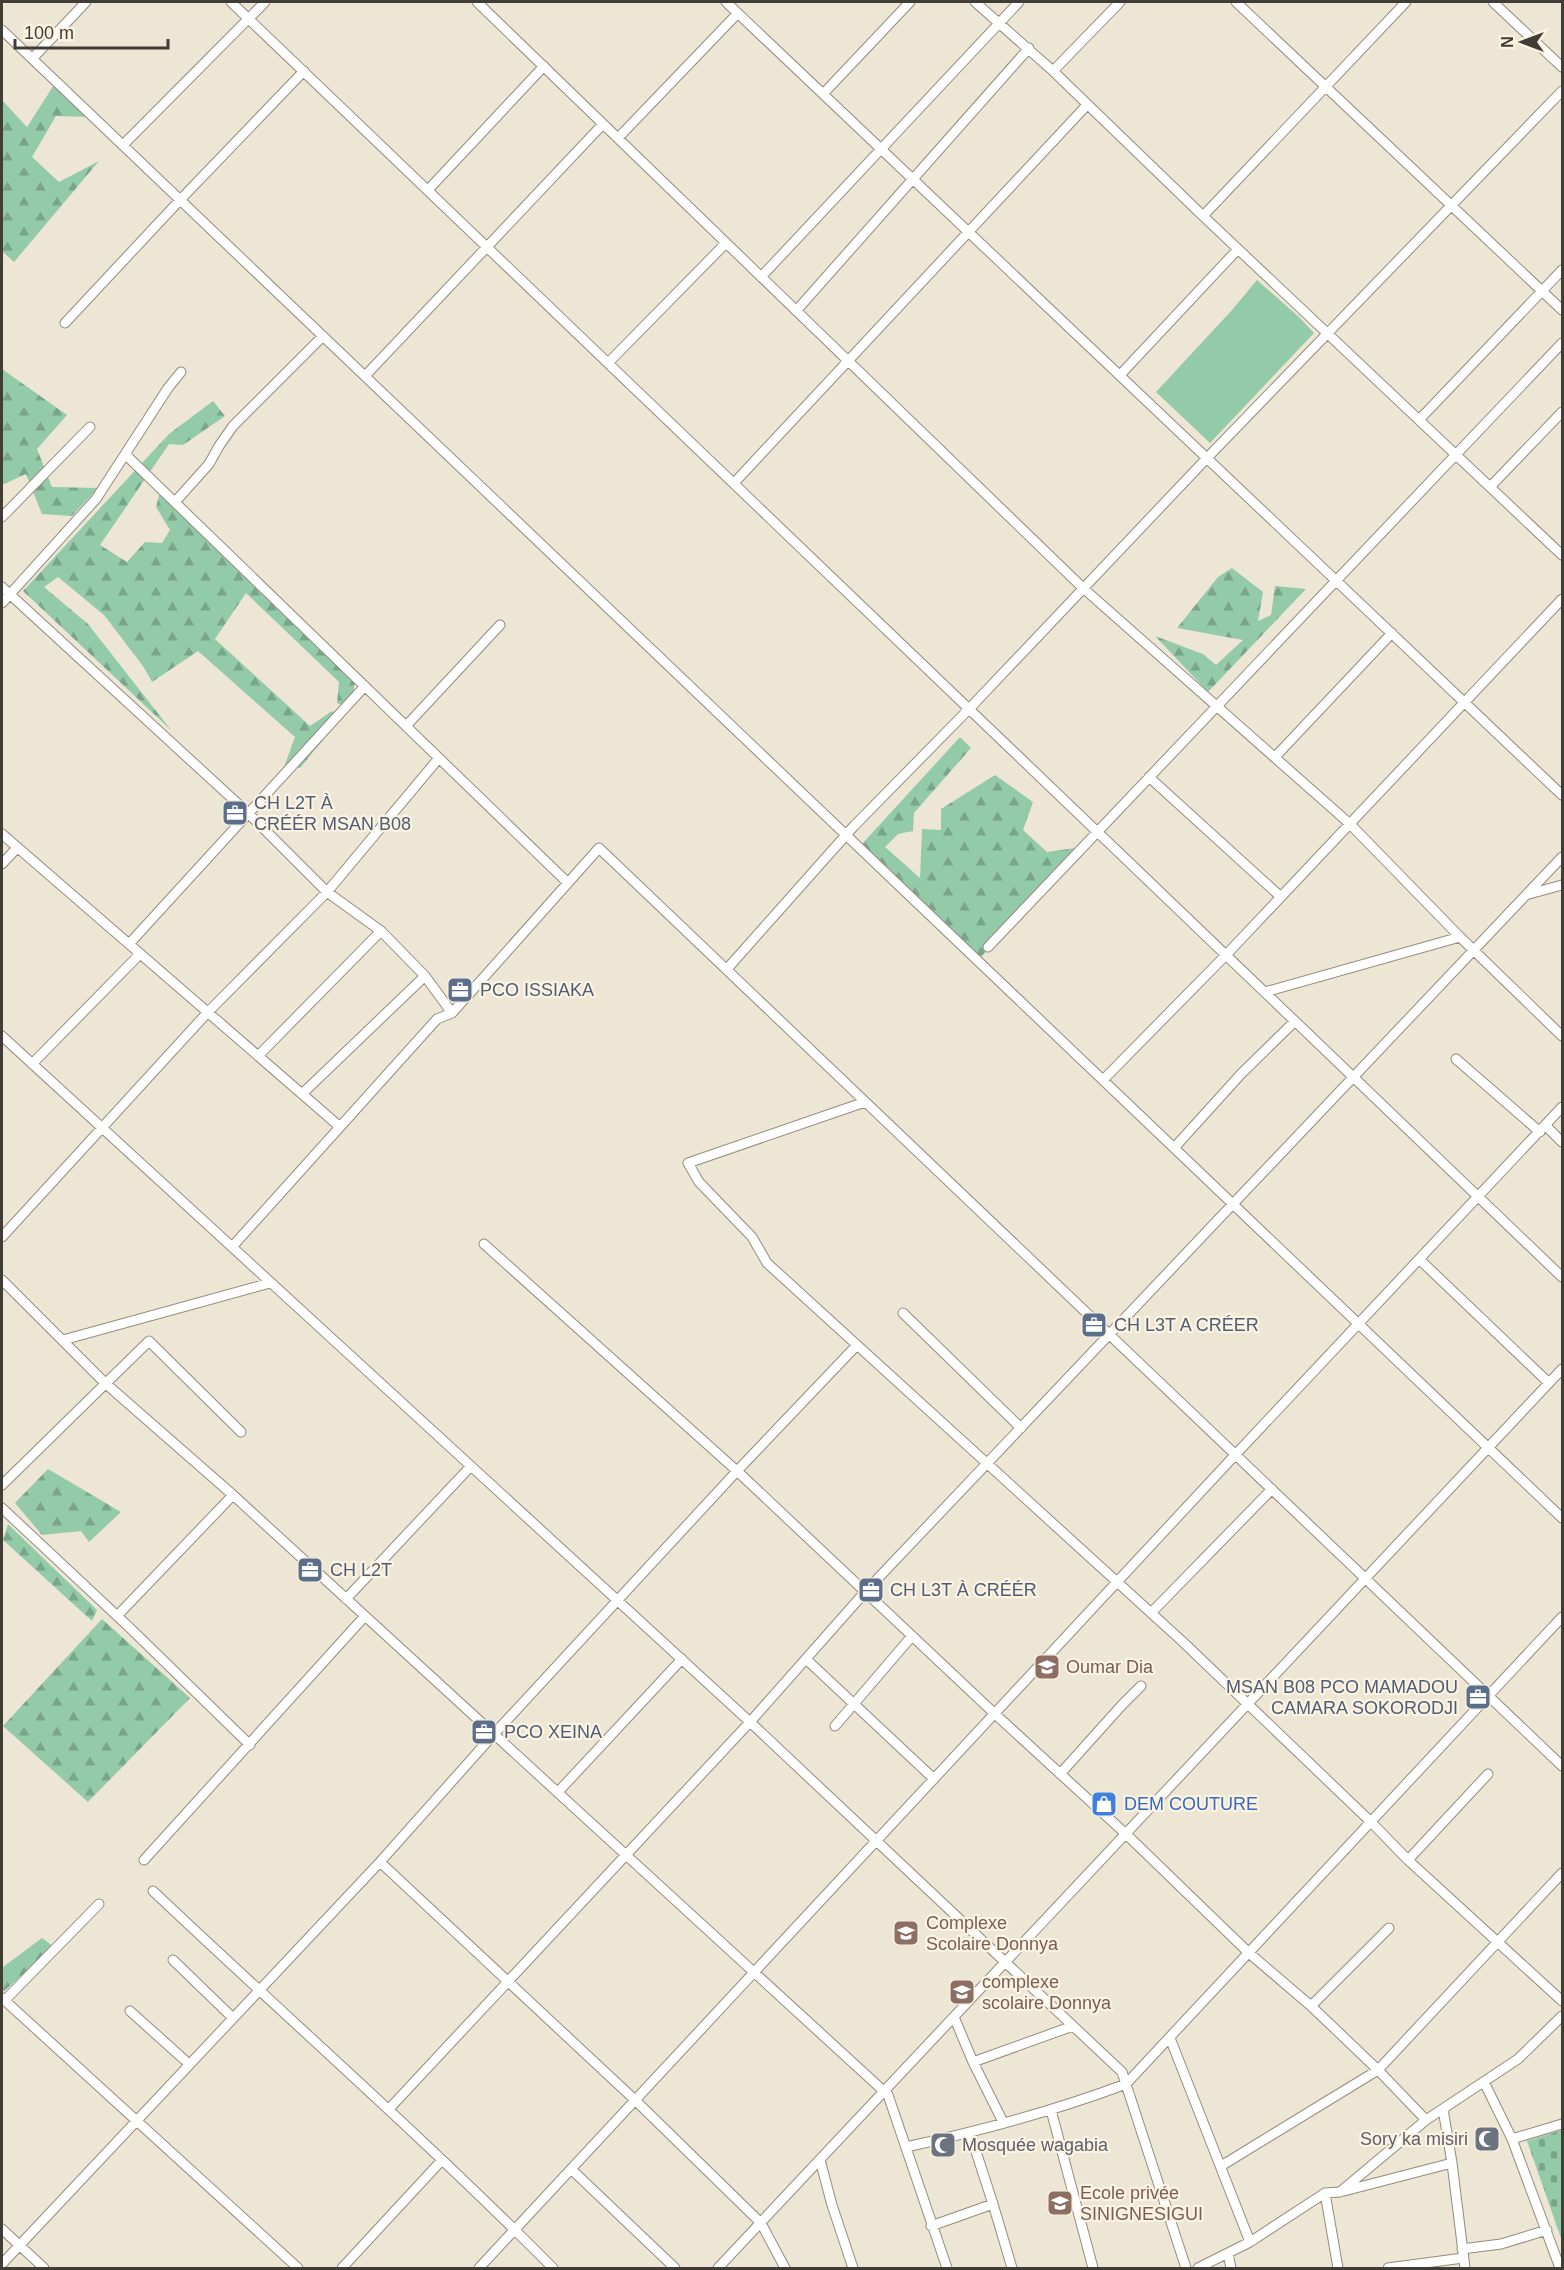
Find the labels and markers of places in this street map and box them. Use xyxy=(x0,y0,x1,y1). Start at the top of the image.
place label: CH L2T À CRÉÉR MSAN B08 xyxy=(254,793,411,834)
office icon: CH L2T À CRÉÉR MSAN B08 xyxy=(220,798,250,828)
office icon: PCO ISSIAKA xyxy=(445,975,475,1005)
place label: PCO ISSIAKA xyxy=(480,980,594,1000)
office icon: CH L3T A CRÉER xyxy=(1079,1310,1109,1340)
place label: CH L3T A CRÉER xyxy=(1114,1315,1259,1335)
office icon: CH L2T xyxy=(295,1555,325,1585)
place label: CH L2T xyxy=(330,1560,392,1580)
office icon: CH L3T À CRÉÉR xyxy=(856,1575,886,1605)
place label: CH L3T À CRÉÉR xyxy=(890,1580,1037,1600)
school or university icon: Oumar Dia xyxy=(1032,1652,1062,1682)
place label: Oumar Dia xyxy=(1066,1657,1154,1677)
place label: MSAN B08 PCO MAMADOU CAMARA SOKORODJI xyxy=(1226,1677,1458,1718)
office icon: MSAN B08 PCO MAMADOU CAMARA SOKORODJI xyxy=(1463,1682,1493,1712)
office icon: PCO XEINA xyxy=(469,1717,499,1747)
place label: PCO XEINA xyxy=(504,1722,602,1742)
shop icon: DEM COUTURE xyxy=(1089,1789,1119,1819)
place label: DEM COUTURE xyxy=(1124,1794,1258,1814)
place label: Complexe Scolaire Donnya xyxy=(926,1913,1059,1954)
school or university icon: Complexe Scolaire Donnya xyxy=(891,1918,921,1948)
place label: complexe scolaire Donnya xyxy=(982,1972,1112,2013)
school or university icon: complexe scolaire Donnya xyxy=(947,1977,977,2007)
mosque icon: Sory ka misiri xyxy=(1472,2124,1502,2154)
place label: Sory ka misiri xyxy=(1360,2129,1468,2149)
mosque icon: Mosquée wagabia xyxy=(928,2130,958,2160)
place label: Mosquée wagabia xyxy=(962,2135,1109,2155)
place label: Ecole privée SINIGNESIGUI xyxy=(1080,2183,1203,2224)
school or university icon: Ecole privée SINIGNESIGUI xyxy=(1045,2188,1075,2218)

